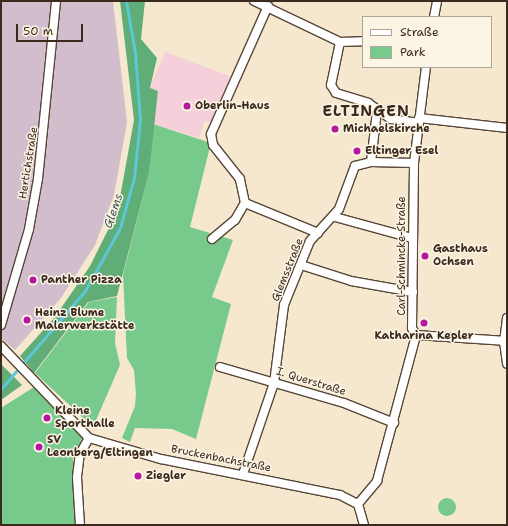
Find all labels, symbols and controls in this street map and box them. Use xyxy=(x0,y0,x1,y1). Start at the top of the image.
scale bar xyxy=(18,16,85,42)
legend xyxy=(362,16,492,68)
text: 50 m xyxy=(23,23,53,39)
text: Straße xyxy=(400,24,439,40)
text: Park xyxy=(400,44,426,60)
place label: Oberlin-Haus xyxy=(195,99,269,113)
marker: Oberlin-Haus xyxy=(182,101,192,111)
district label: ELTINGEN xyxy=(322,103,410,121)
place label: Michaelskirche xyxy=(343,122,430,136)
marker: Michaelskirche xyxy=(330,124,340,134)
street label: Hertichstraße xyxy=(17,126,41,200)
place label: Eltinger Esel xyxy=(365,144,438,158)
marker: Eltinger Esel xyxy=(352,146,362,156)
water label: Glems xyxy=(101,192,127,230)
street label: Carl-Schmincke-Straße xyxy=(395,196,409,316)
street label: Glemsstraße xyxy=(269,237,307,303)
place label: Gasthaus Ochsen xyxy=(433,243,488,269)
marker: Gasthaus Ochsen xyxy=(420,251,430,261)
place label: Panther Pizza xyxy=(41,273,122,287)
marker: Panther Pizza xyxy=(28,275,38,285)
place label: Heinz Blume Malerwerkstätte xyxy=(35,307,135,333)
marker: Heinz Blume Malerwerkstätte xyxy=(22,315,32,325)
marker: Katharina Kepler xyxy=(419,318,429,328)
place label: Katharina Kepler xyxy=(374,329,474,343)
street label: I. Querstraße xyxy=(275,365,347,399)
place label: Kleine Sporthalle xyxy=(55,405,115,431)
marker: Kleine Sporthalle xyxy=(42,413,52,423)
place label: SV Leonberg/Eltingen xyxy=(47,434,153,460)
marker: SV Leonberg/Eltingen xyxy=(34,442,44,452)
street label: Bruckenbachstraße xyxy=(170,443,272,475)
place label: Ziegler xyxy=(146,469,186,483)
marker: Ziegler xyxy=(133,471,143,481)

